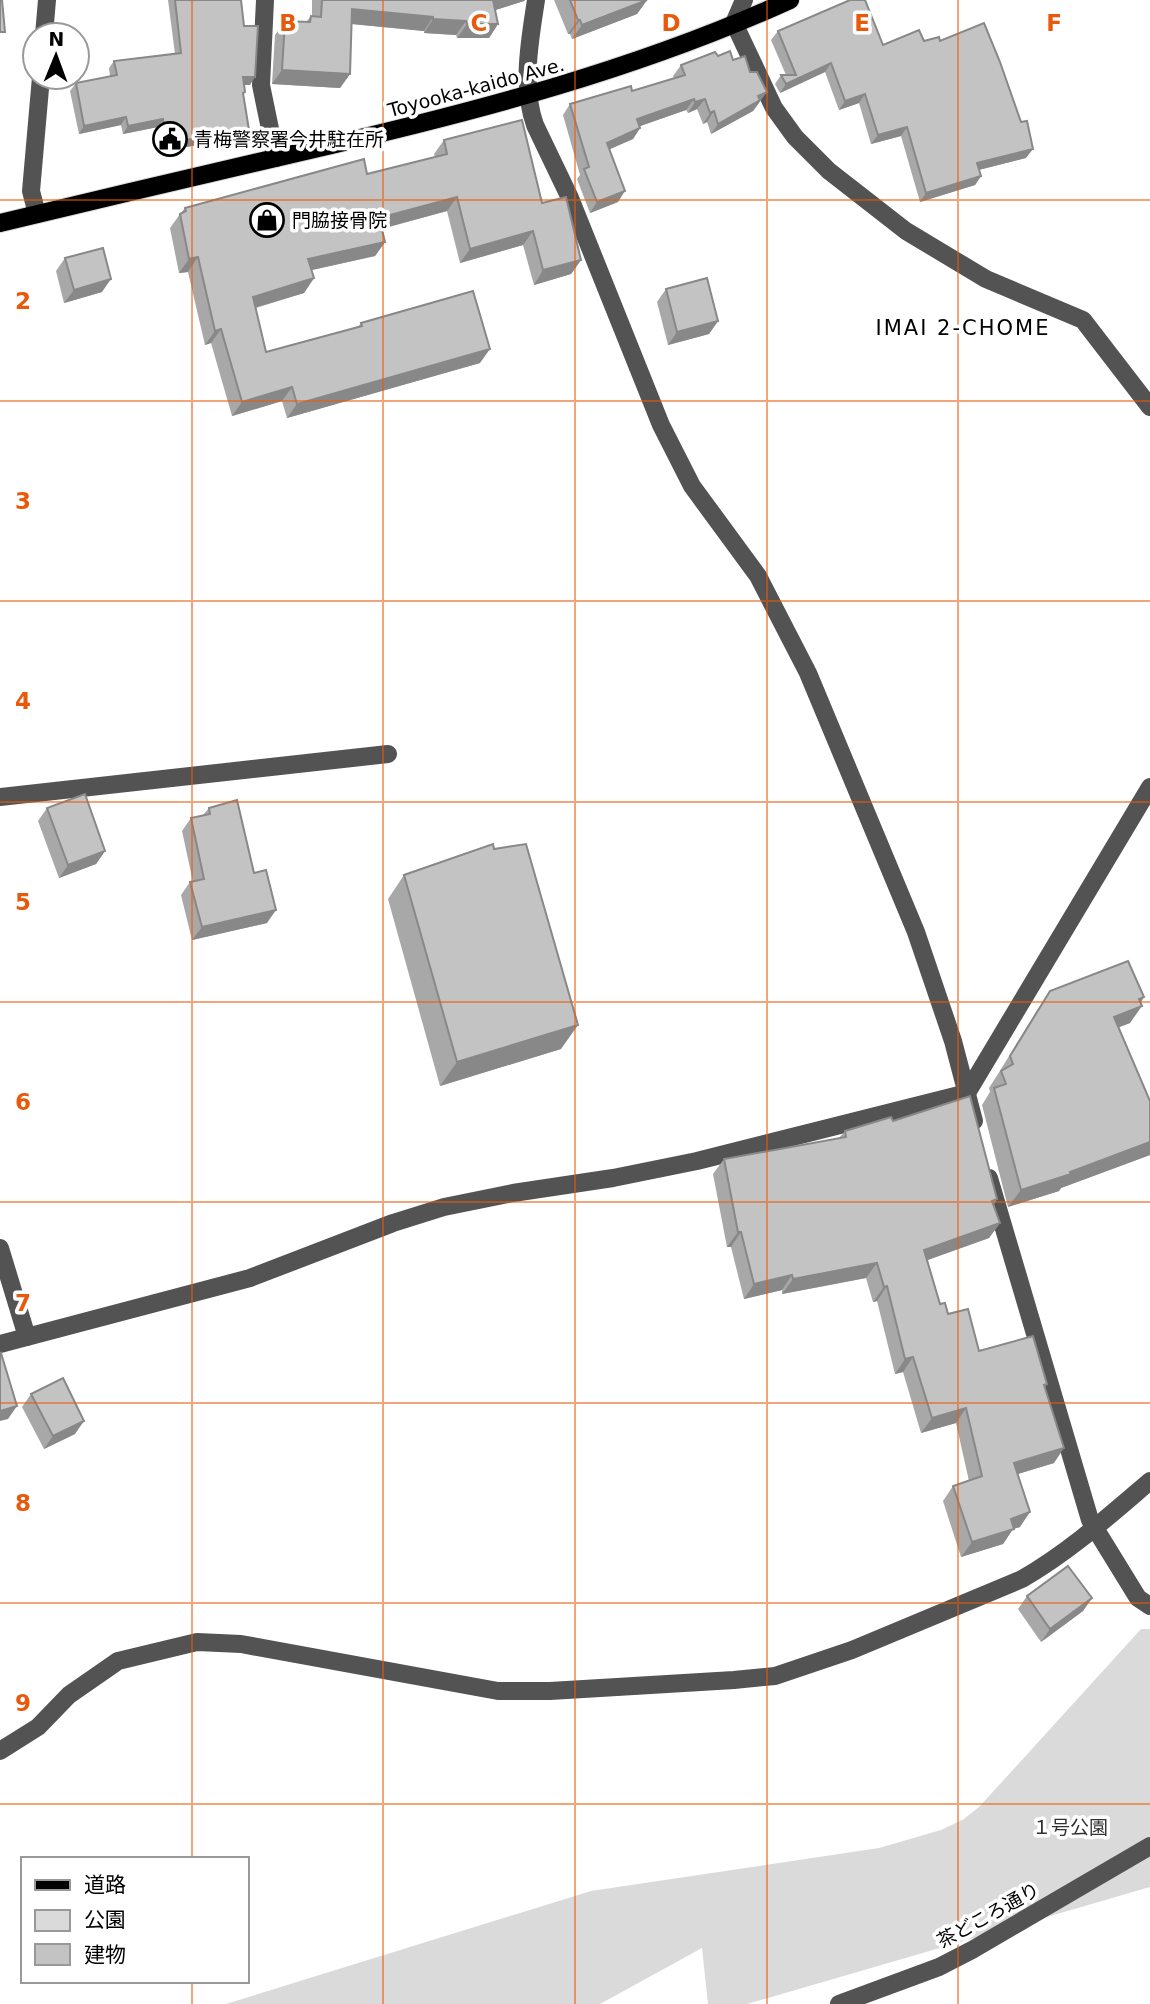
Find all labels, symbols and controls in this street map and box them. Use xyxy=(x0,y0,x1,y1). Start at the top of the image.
text: B xyxy=(279,10,297,36)
text: C xyxy=(471,10,487,36)
text: D xyxy=(661,10,681,36)
text: E xyxy=(854,10,870,36)
text: F xyxy=(1046,10,1062,36)
north arrow xyxy=(21,21,91,91)
text: N xyxy=(48,28,64,50)
street label: Toyooka-kaido Ave. xyxy=(384,53,567,121)
public building icon: 青梅警察署今井駐在所 xyxy=(151,120,189,158)
place label: 青梅警察署今井駐在所 xyxy=(194,128,384,150)
shop icon: 門脇接骨院 xyxy=(248,201,286,239)
place label: 門脇接骨院 xyxy=(292,209,387,231)
text: 2 xyxy=(15,288,31,314)
district label: IMAI 2-CHOME xyxy=(876,316,1050,340)
text: 3 xyxy=(15,488,31,514)
text: 4 xyxy=(15,688,31,714)
text: 5 xyxy=(15,889,31,915)
text: 6 xyxy=(15,1089,31,1115)
text: 7 xyxy=(15,1290,31,1316)
text: 8 xyxy=(15,1490,31,1516)
text: 9 xyxy=(15,1690,31,1716)
park label: １号公園 xyxy=(1032,1816,1108,1838)
legend xyxy=(21,1857,248,1983)
text: 道路 xyxy=(84,1873,126,1897)
street label: 茶どころ通り xyxy=(933,1878,1043,1952)
text: 公園 xyxy=(84,1908,126,1932)
text: 建物 xyxy=(84,1943,126,1967)

